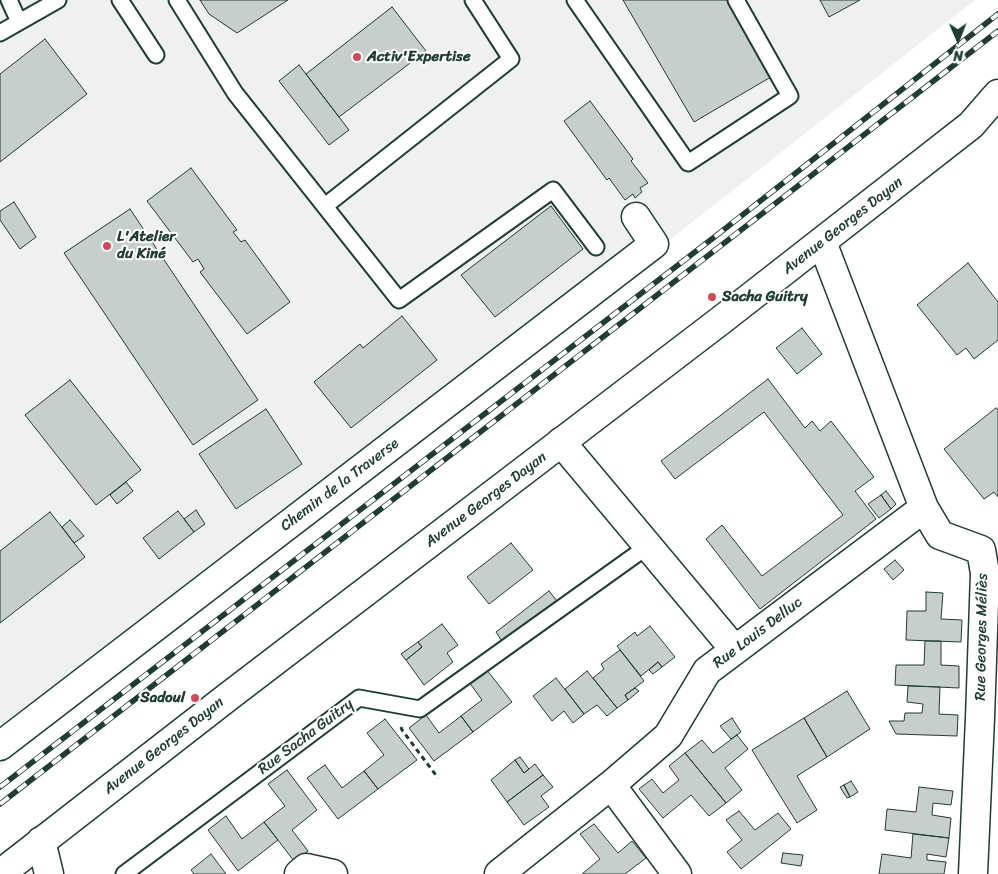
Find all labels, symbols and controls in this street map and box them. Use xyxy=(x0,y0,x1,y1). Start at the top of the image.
north arrow xyxy=(933,15,983,65)
text: N xyxy=(953,43,963,68)
place label: Activ'Expertise xyxy=(367,48,471,66)
marker: Activ'Expertise xyxy=(351,51,363,63)
street label: Avenue Georges Dayan xyxy=(779,174,907,278)
place label: L'Atelier du Kiné xyxy=(117,228,175,263)
marker: L'Atelier du Kiné xyxy=(101,240,113,252)
place label: Sacha Guitry xyxy=(722,288,808,306)
marker: Sacha Guitry xyxy=(706,291,718,303)
street label: Chemin de la Traverse xyxy=(277,435,403,535)
street label: Avenue Georges Dayan xyxy=(422,448,550,552)
street label: Rue Georges Méliès xyxy=(972,573,992,701)
street label: Rue Louis Delluc xyxy=(710,594,806,672)
place label: Sadoul xyxy=(140,689,185,707)
marker: Sadoul xyxy=(189,692,201,704)
street label: Avenue Georges Dayan xyxy=(100,694,228,798)
street label: Rue Sacha Guitry xyxy=(255,695,357,779)

